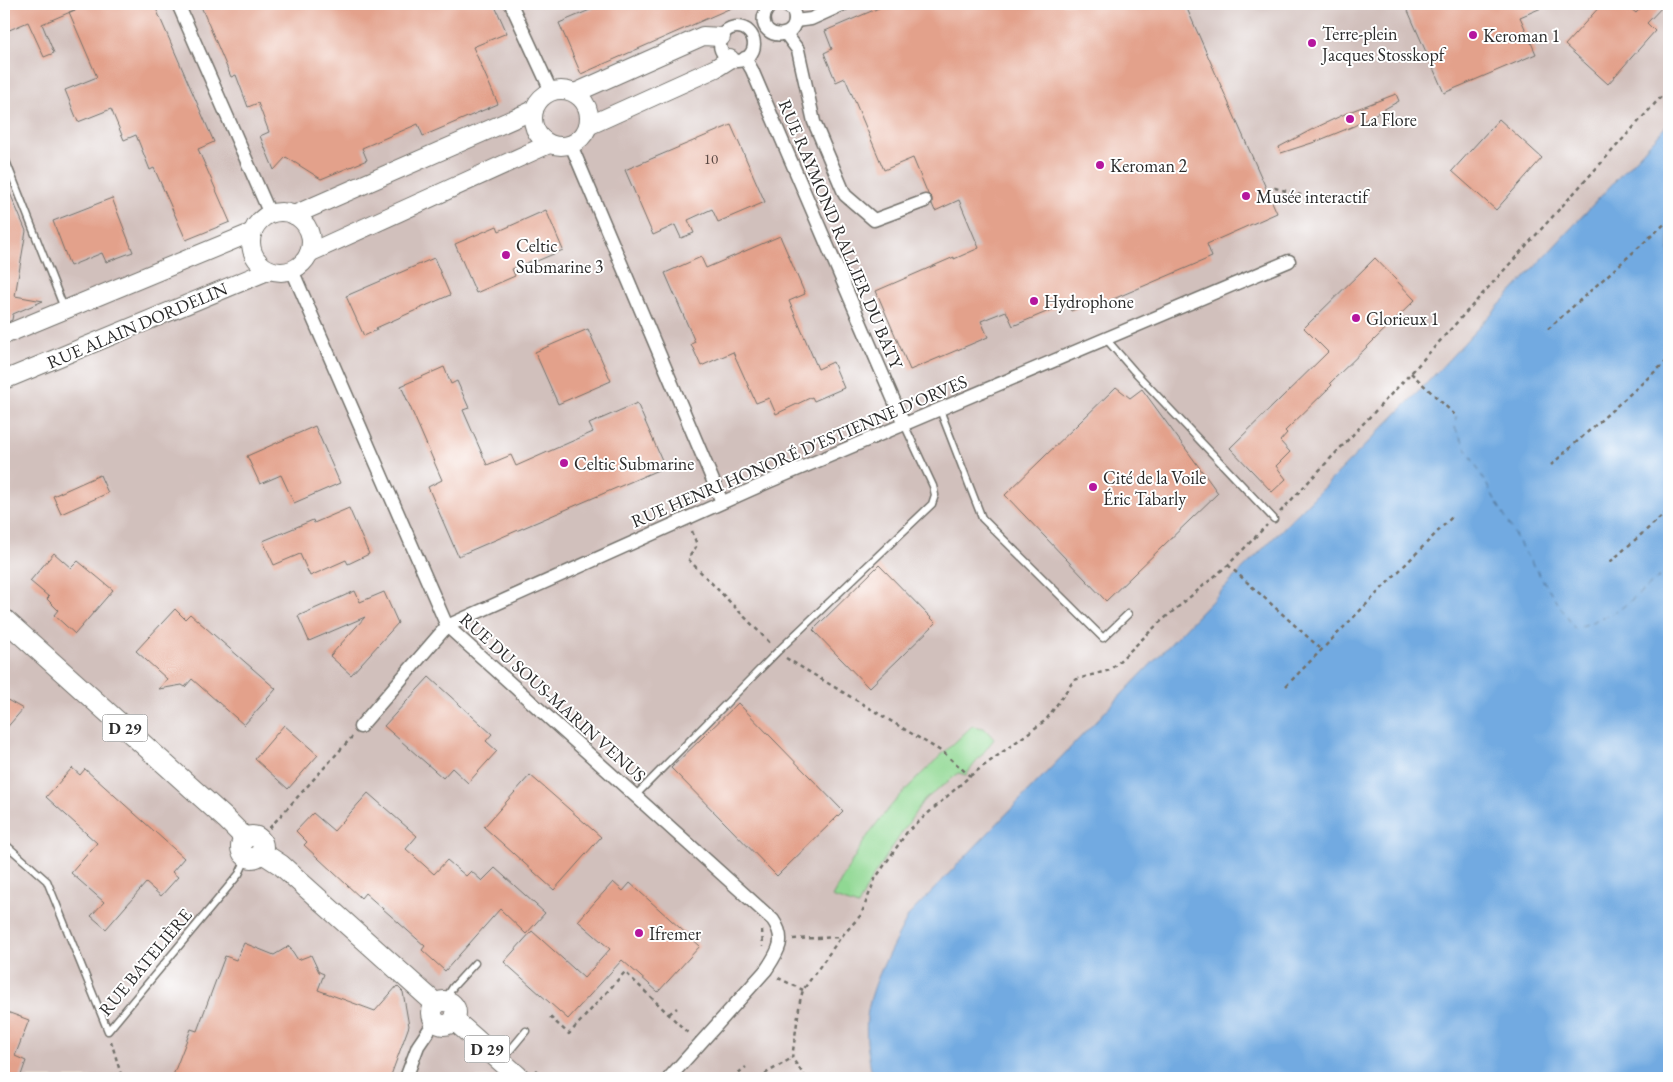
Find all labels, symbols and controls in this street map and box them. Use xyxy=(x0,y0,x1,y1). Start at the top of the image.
place label: Terre-plein Jacques Stosskopf xyxy=(1320,22,1447,66)
place label: Keroman 1 xyxy=(1483,24,1560,47)
marker: Keroman 1 xyxy=(1467,29,1479,41)
marker: Terre-plein Jacques Stosskopf xyxy=(1306,37,1318,49)
street label: RUE RAYMOND RALLIER DU BATY xyxy=(774,96,909,374)
place label: La Flore xyxy=(1360,108,1417,131)
marker: La Flore xyxy=(1344,113,1356,125)
house number: 10 xyxy=(704,149,718,168)
place label: Keroman 2 xyxy=(1110,154,1187,177)
marker: Keroman 2 xyxy=(1094,159,1106,171)
place label: Musée interactif xyxy=(1256,185,1370,208)
marker: Musée interactif xyxy=(1240,190,1252,202)
place label: Celtic Submarine 3 xyxy=(516,234,604,278)
marker: Celtic Submarine 3 xyxy=(500,249,512,261)
street label: RUE ALAIN DORDELIN xyxy=(43,276,231,373)
place label: Hydrophone xyxy=(1044,290,1134,313)
marker: Hydrophone xyxy=(1028,295,1040,307)
place label: Glorieux 1 xyxy=(1366,307,1439,330)
marker: Glorieux 1 xyxy=(1350,312,1362,324)
street label: RUE HENRI HONORÉ D'ESTIENNE D'ORVES xyxy=(627,370,971,532)
place label: Celtic Submarine xyxy=(574,452,694,475)
marker: Celtic Submarine xyxy=(558,457,570,469)
place label: Cité de la Voile Éric Tabarly xyxy=(1103,466,1206,510)
marker: Cité de la Voile Éric Tabarly xyxy=(1087,481,1099,493)
street label: RUE DU SOUS-MARIN VENUS xyxy=(455,607,651,787)
road number: D 29 xyxy=(102,714,148,741)
street label: RUE BATELIÈRE xyxy=(93,904,197,1020)
place label: Ifremer xyxy=(649,922,701,945)
marker: Ifremer xyxy=(633,927,645,939)
road number: D 29 xyxy=(464,1036,510,1062)

